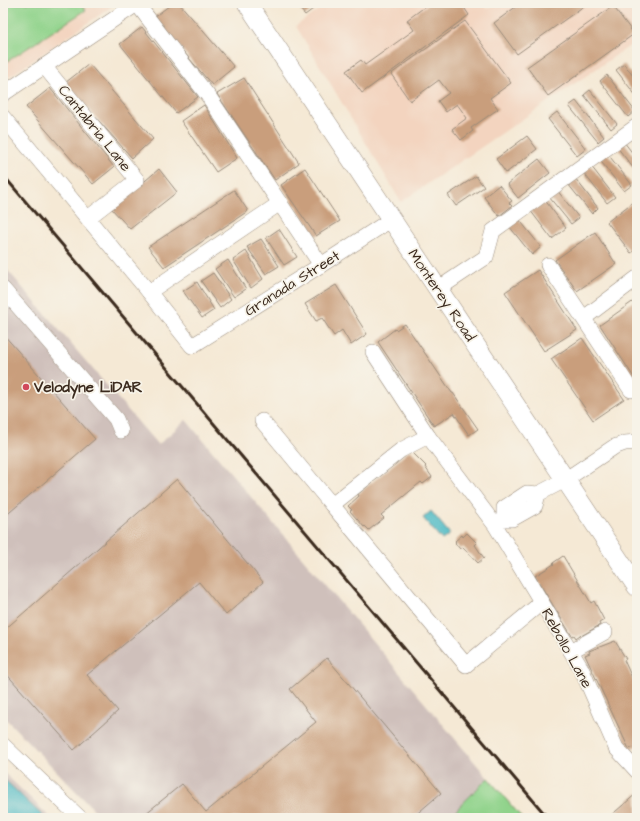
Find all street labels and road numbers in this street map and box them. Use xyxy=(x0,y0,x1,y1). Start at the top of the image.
street label: Cantabria Lane xyxy=(53,81,136,176)
street label: Monterey Road xyxy=(402,245,481,347)
street label: Granada Street xyxy=(240,246,344,321)
street label: Rebollo Lane xyxy=(536,604,597,692)

